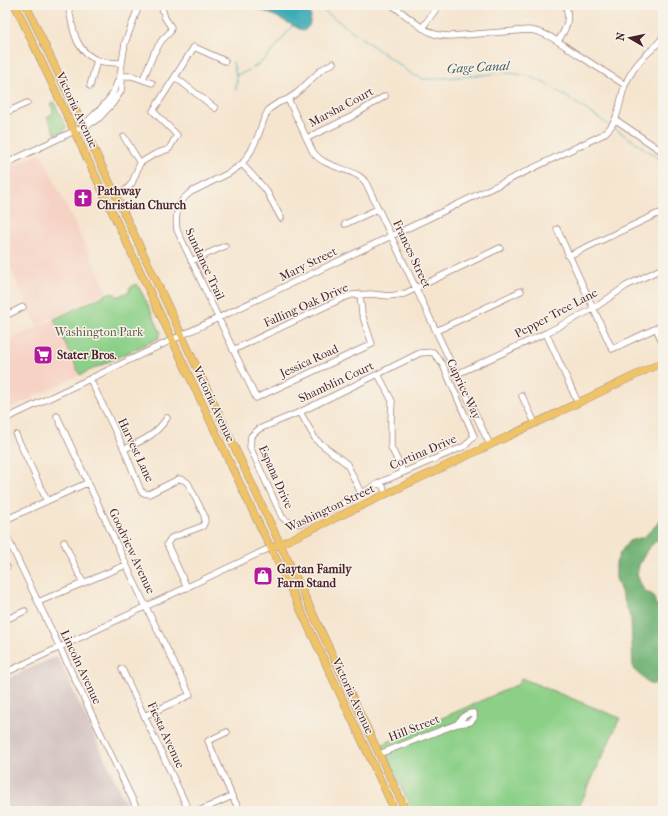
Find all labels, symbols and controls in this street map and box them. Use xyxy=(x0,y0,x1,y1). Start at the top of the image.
north arrow xyxy=(610,18,650,58)
text: N xyxy=(614,31,628,42)
water label: Gage Canal xyxy=(446,58,511,76)
street label: Victoria Avenue xyxy=(53,69,101,150)
street label: Marsha Court xyxy=(306,84,376,130)
place label: Pathway Christian Church xyxy=(97,184,187,212)
church icon: Pathway Christian Church xyxy=(72,187,94,209)
street label: Frances Street xyxy=(390,218,434,291)
street label: Sundance Trail xyxy=(182,226,228,303)
street label: Mary Street xyxy=(277,244,340,284)
street label: Falling Oak Drive xyxy=(262,280,351,330)
street label: Pepper Tree Lane xyxy=(512,285,600,341)
park label: Washington Park xyxy=(54,325,144,339)
street label: Jessica Road xyxy=(277,341,341,381)
supermarket icon: Stater Bros. xyxy=(32,344,54,366)
place label: Stater Bros. xyxy=(57,348,117,362)
street label: Caprice Way xyxy=(444,357,484,422)
street label: Shamblin Court xyxy=(296,358,376,406)
street label: Victoria Avenue xyxy=(190,363,238,444)
street label: Harvest Lane xyxy=(115,416,157,484)
street label: Cortina Drive xyxy=(387,432,459,472)
street label: Espana Drive xyxy=(256,443,296,511)
street label: Washington Street xyxy=(283,481,377,535)
street label: Goodview Avenue xyxy=(106,506,158,596)
place label: Gaytan Family Farm Stand xyxy=(276,562,352,590)
shop icon: Gaytan Family Farm Stand xyxy=(252,565,274,587)
street label: Lincoln Avenue xyxy=(58,628,104,707)
street label: Victoria Avenue xyxy=(329,655,377,736)
street label: Fiesta Avenue xyxy=(145,700,187,770)
street label: Hill Street xyxy=(386,712,442,744)

